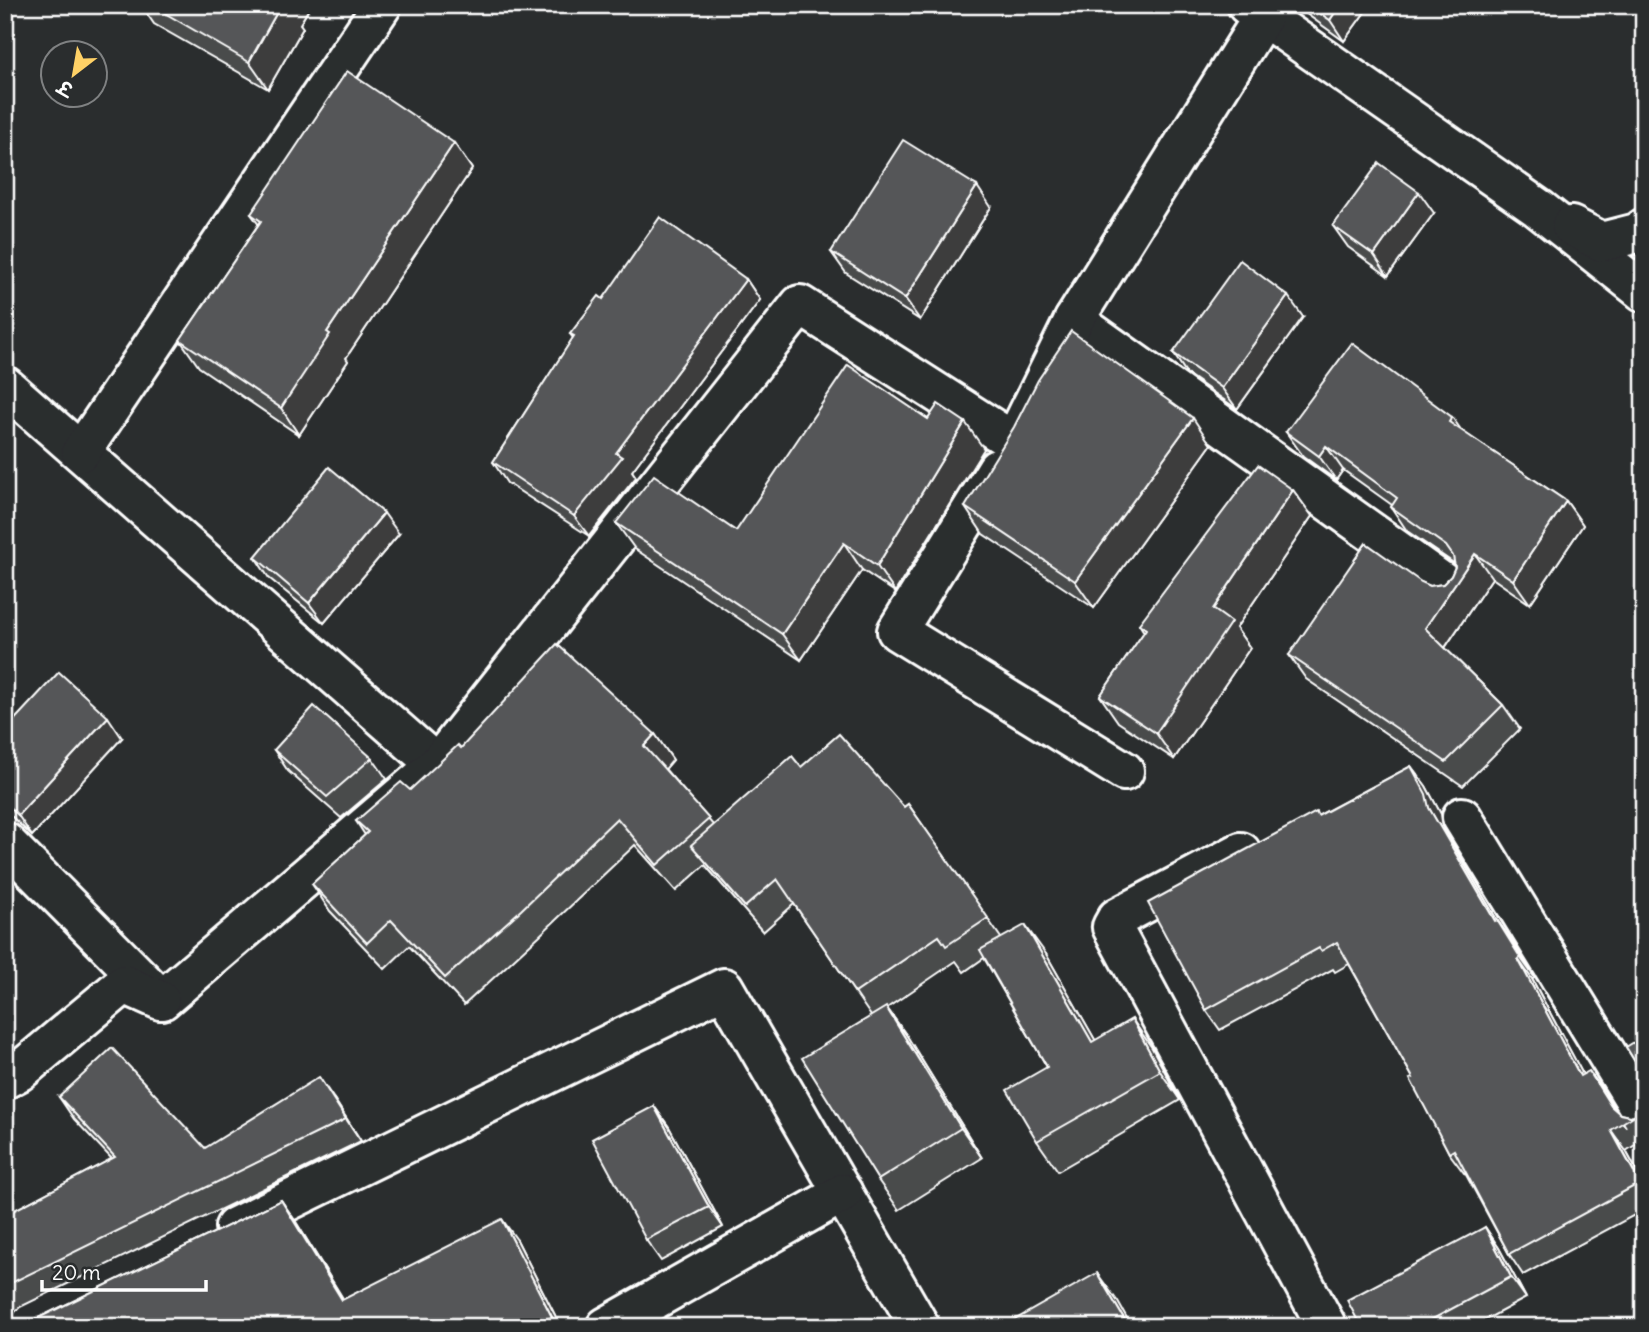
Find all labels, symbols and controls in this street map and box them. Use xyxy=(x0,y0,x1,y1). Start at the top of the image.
north arrow xyxy=(38,38,108,108)
text: उ xyxy=(52,74,79,103)
scale bar xyxy=(42,1248,206,1292)
text: 20 m xyxy=(52,1259,101,1286)

